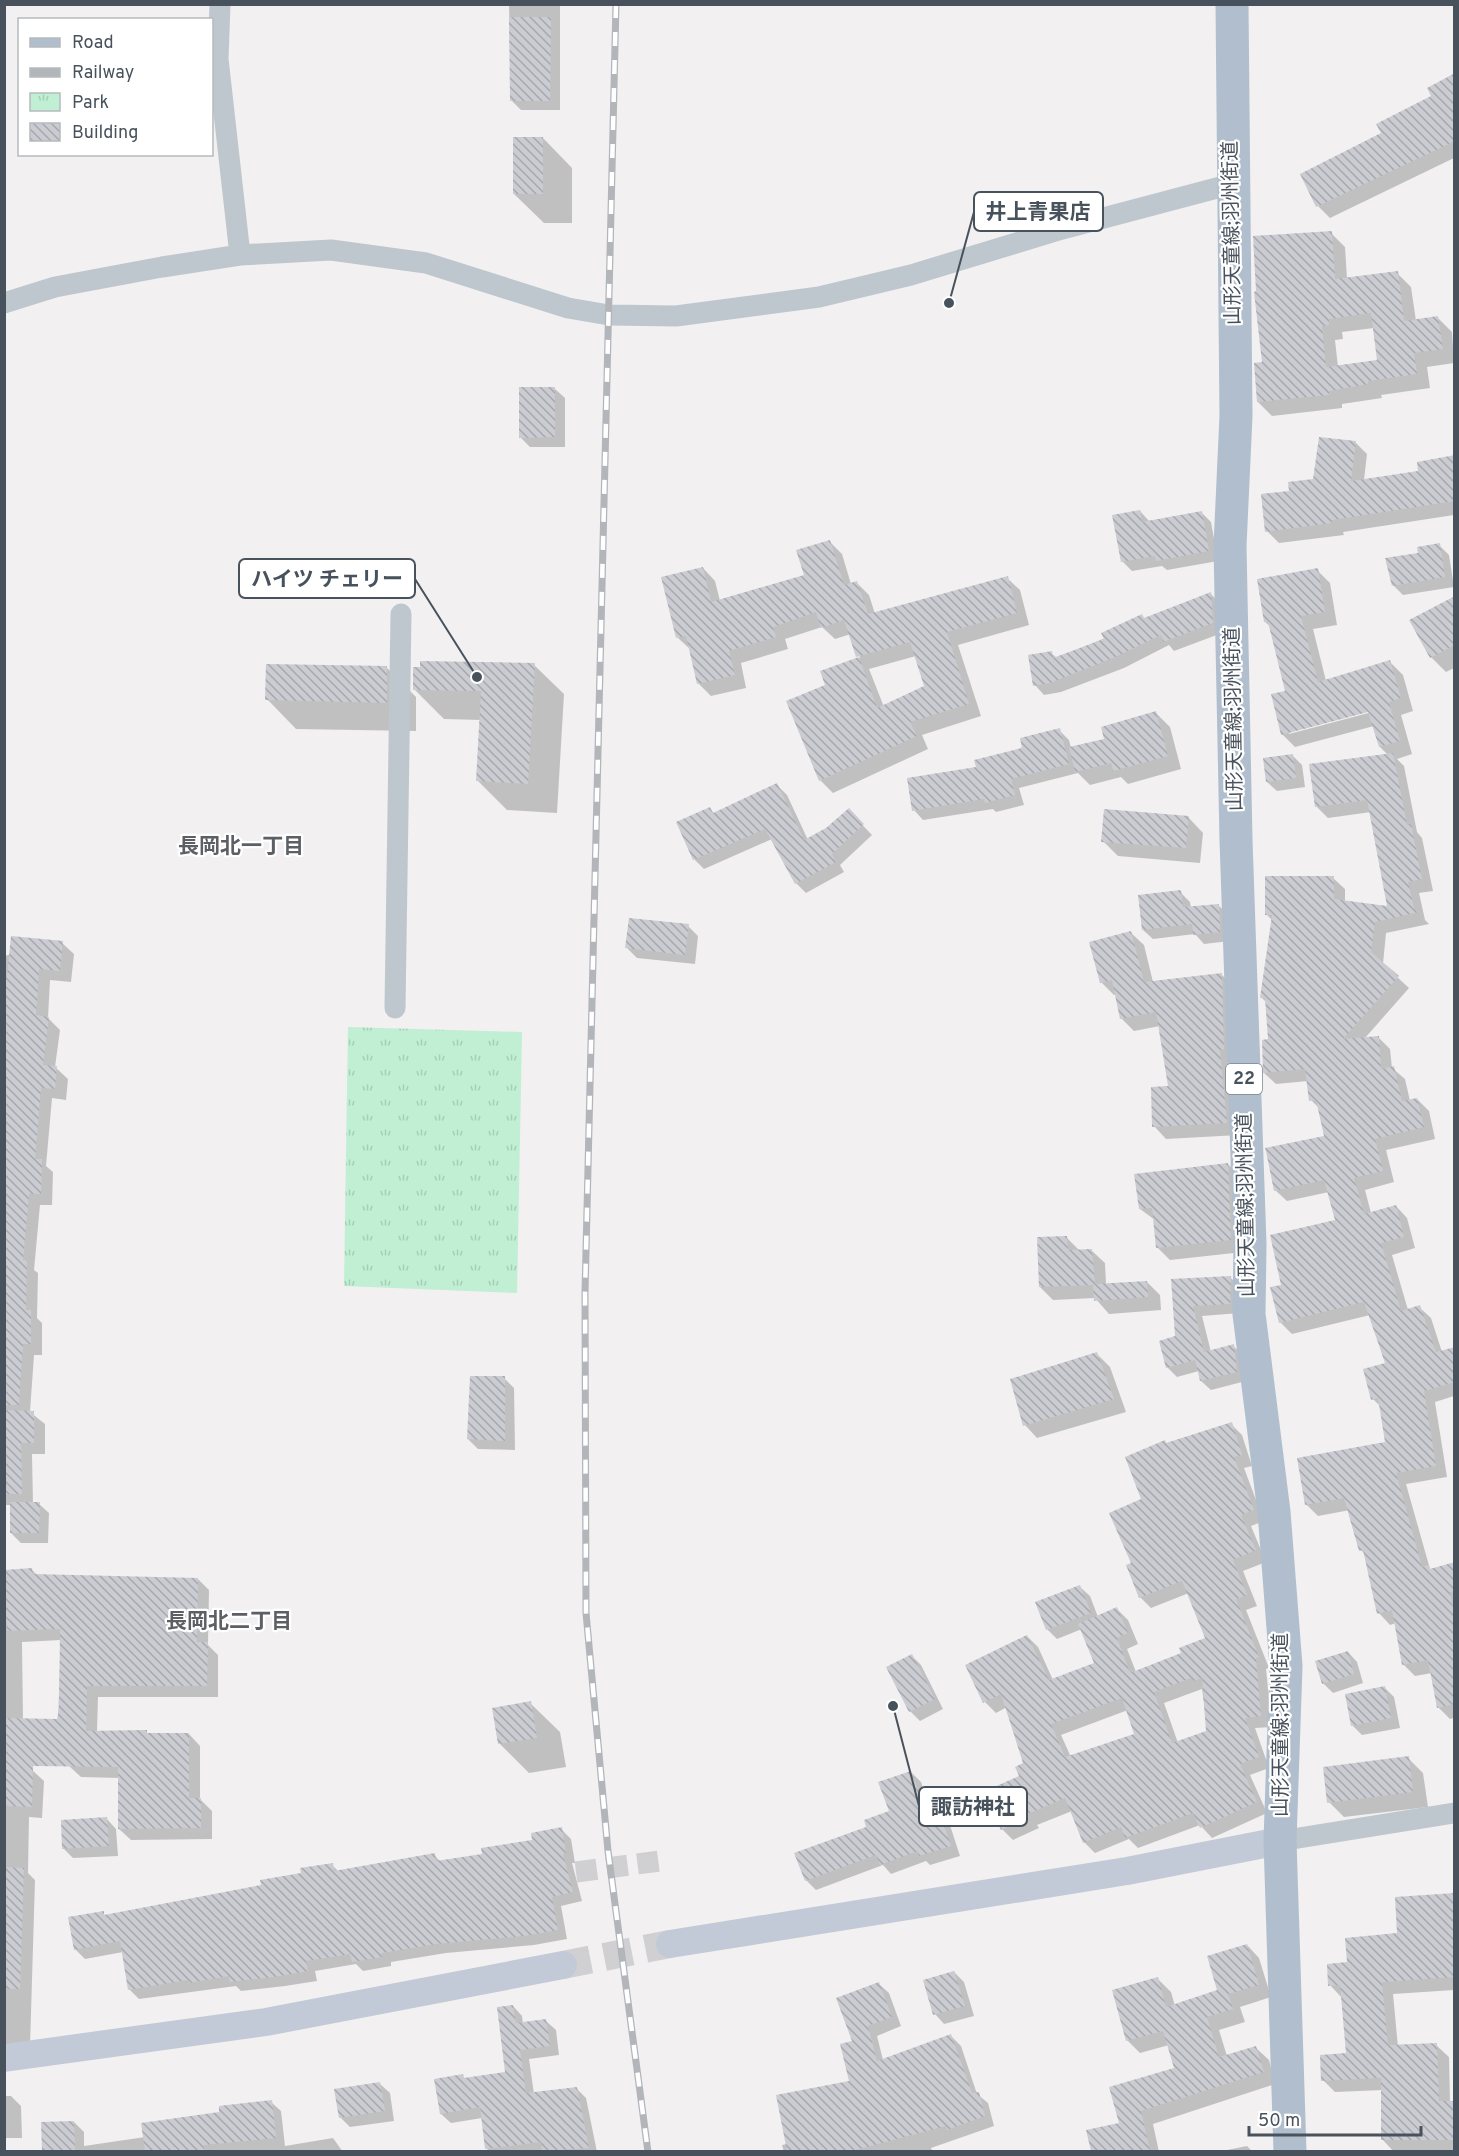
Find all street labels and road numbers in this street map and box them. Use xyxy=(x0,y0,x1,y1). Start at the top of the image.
street label: 山形天童線;羽州街道 xyxy=(1218,141,1248,325)
street label: 山形天童線;羽州街道 xyxy=(1220,627,1250,811)
road number: 22 xyxy=(1226,1064,1262,1094)
street label: 山形天童線;羽州街道 xyxy=(1232,1113,1262,1297)
street label: 山形天童線;羽州街道 xyxy=(1269,1633,1295,1817)

